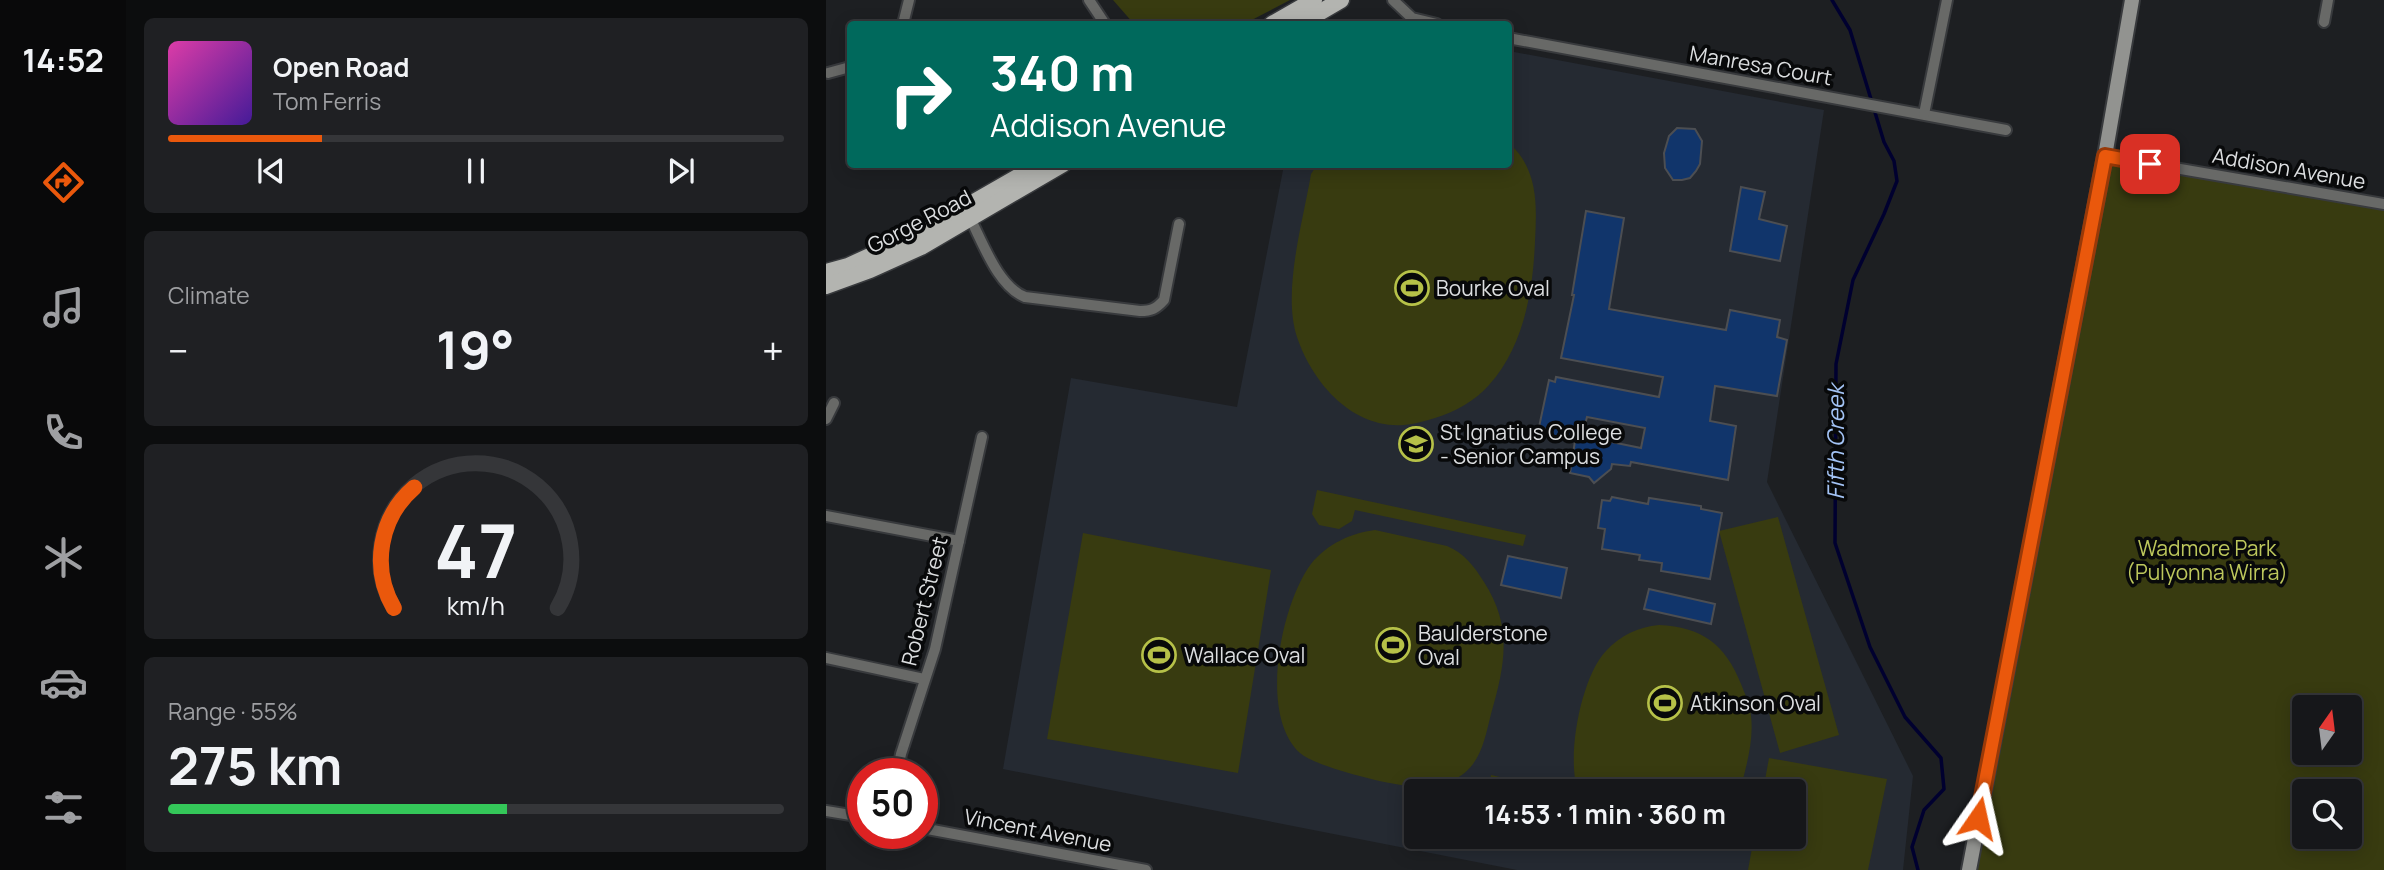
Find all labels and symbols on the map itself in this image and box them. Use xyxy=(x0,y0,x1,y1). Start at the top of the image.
street label: Manresa Court xyxy=(1688,39,1834,91)
pin xyxy=(2120,134,2180,194)
street label: Addison Avenue xyxy=(2210,141,2368,195)
street label: Gorge Road xyxy=(862,183,976,259)
sports icon: Bourke Oval xyxy=(1393,269,1431,307)
place label: Bourke Oval xyxy=(1436,274,1550,302)
water label: Fifth Creek xyxy=(1819,381,1851,500)
place label: St Ignatius College - Senior Campus xyxy=(1440,418,1622,470)
school or university icon: St Ignatius College - Senior Campus xyxy=(1397,425,1435,463)
street label: Robert Street xyxy=(894,533,954,669)
park label: Wadmore Park (Pulyonna Wirra) xyxy=(2126,534,2288,586)
place label: Baulderstone Oval xyxy=(1418,619,1548,671)
sports icon: Baulderstone Oval xyxy=(1374,626,1412,664)
sports icon: Wallace Oval xyxy=(1140,636,1178,674)
place label: Wallace Oval xyxy=(1184,641,1305,669)
sports icon: Atkinson Oval xyxy=(1646,684,1684,722)
place label: Atkinson Oval xyxy=(1690,689,1821,717)
north arrow xyxy=(2292,695,2362,765)
speed limit sign: 50 xyxy=(847,758,938,849)
position arrow xyxy=(1941,781,2015,855)
street label: Vincent Avenue xyxy=(962,802,1114,858)

